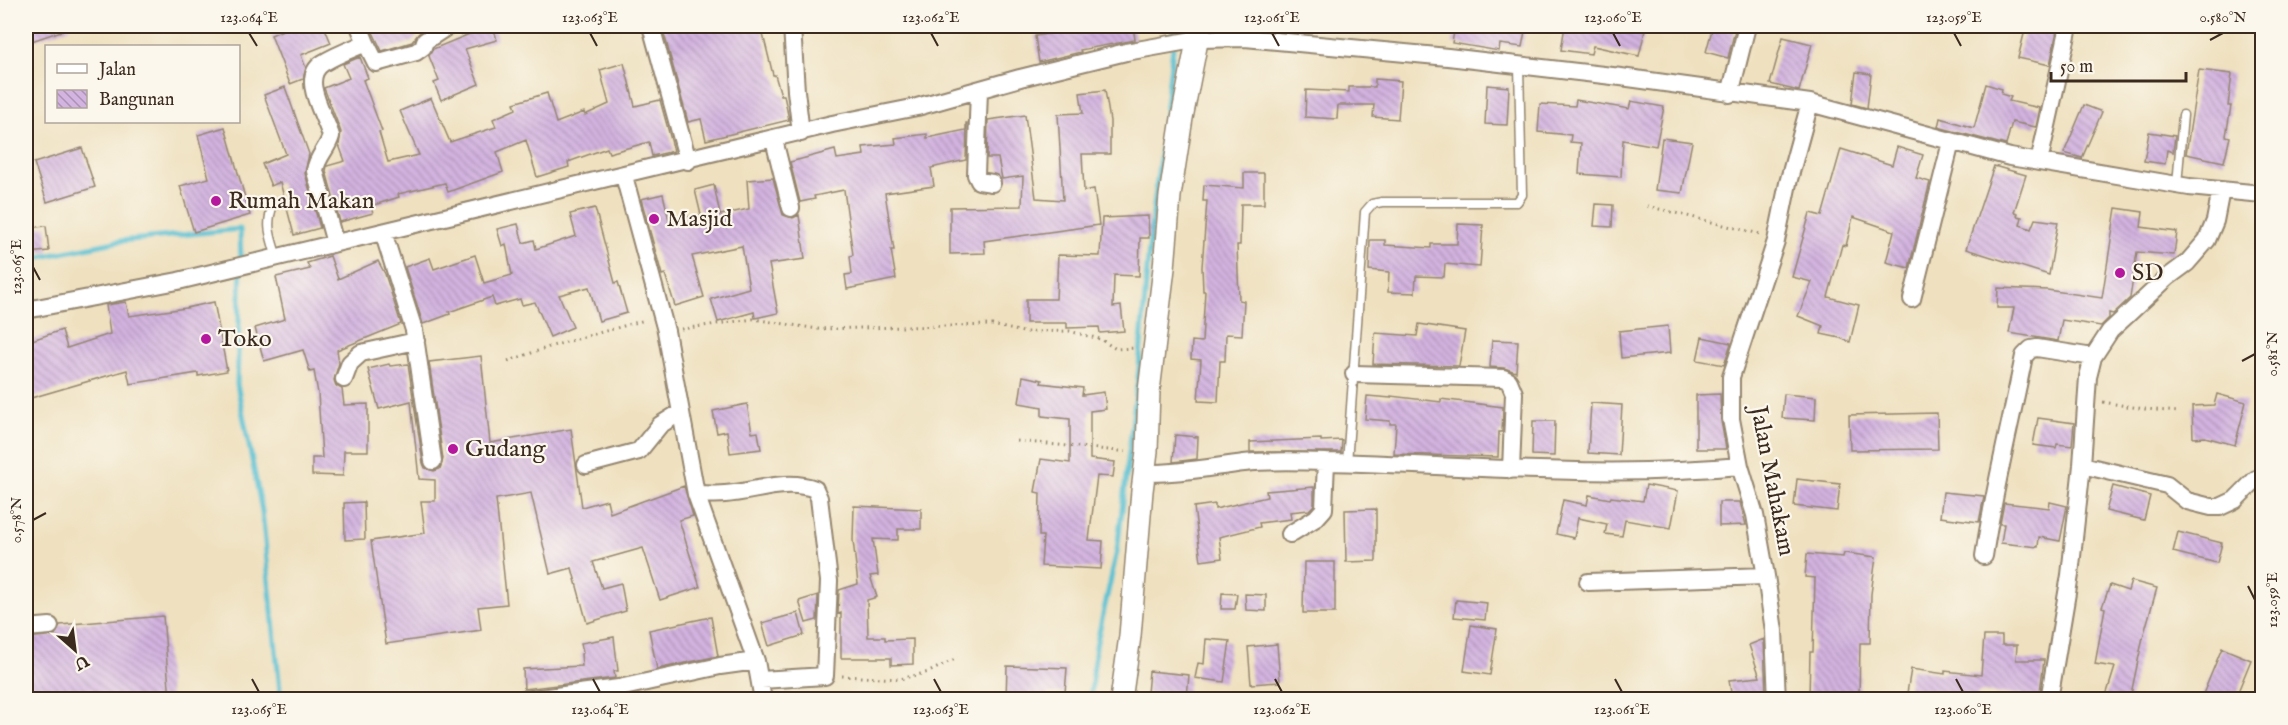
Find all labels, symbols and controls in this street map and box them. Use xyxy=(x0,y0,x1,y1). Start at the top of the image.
text: 123.064°E xyxy=(220,8,278,27)
text: 123.063°E xyxy=(562,8,618,27)
text: 123.062°E xyxy=(902,8,960,27)
text: 123.061°E xyxy=(1244,8,1300,27)
text: 123.060°E xyxy=(1584,8,1642,27)
text: 123.059°E xyxy=(1926,8,1982,27)
text: 0.580°N xyxy=(2200,8,2247,27)
legend xyxy=(45,45,240,123)
scale bar xyxy=(2051,45,2186,83)
text: 50 m xyxy=(2060,56,2093,79)
text: Jalan xyxy=(97,59,136,82)
text: Bangunan xyxy=(99,89,175,112)
place label: Rumah Makan xyxy=(228,186,375,217)
marker: Rumah Makan xyxy=(209,194,223,208)
place label: Masjid xyxy=(666,204,732,235)
marker: Masjid xyxy=(647,212,661,226)
text: 123.065°E xyxy=(7,239,26,295)
place label: SD xyxy=(2132,258,2164,289)
marker: SD xyxy=(2113,266,2127,280)
place label: Toko xyxy=(218,324,272,355)
text: 0.581°N xyxy=(2263,331,2282,377)
marker: Toko xyxy=(199,332,213,346)
street label: Jalan Mahakam xyxy=(1742,400,1802,559)
place label: Gudang xyxy=(465,434,546,465)
marker: Gudang xyxy=(446,442,460,456)
text: 0.578°N xyxy=(7,497,26,543)
text: 123.059°E xyxy=(2263,572,2282,628)
north arrow xyxy=(45,620,105,680)
text: U xyxy=(70,649,93,674)
text: 123.065°E xyxy=(231,700,287,719)
text: 123.064°E xyxy=(571,700,629,719)
text: 123.063°E xyxy=(913,700,969,719)
text: 123.062°E xyxy=(1253,700,1311,719)
text: 123.061°E xyxy=(1594,700,1650,719)
text: 123.060°E xyxy=(1934,700,1992,719)

